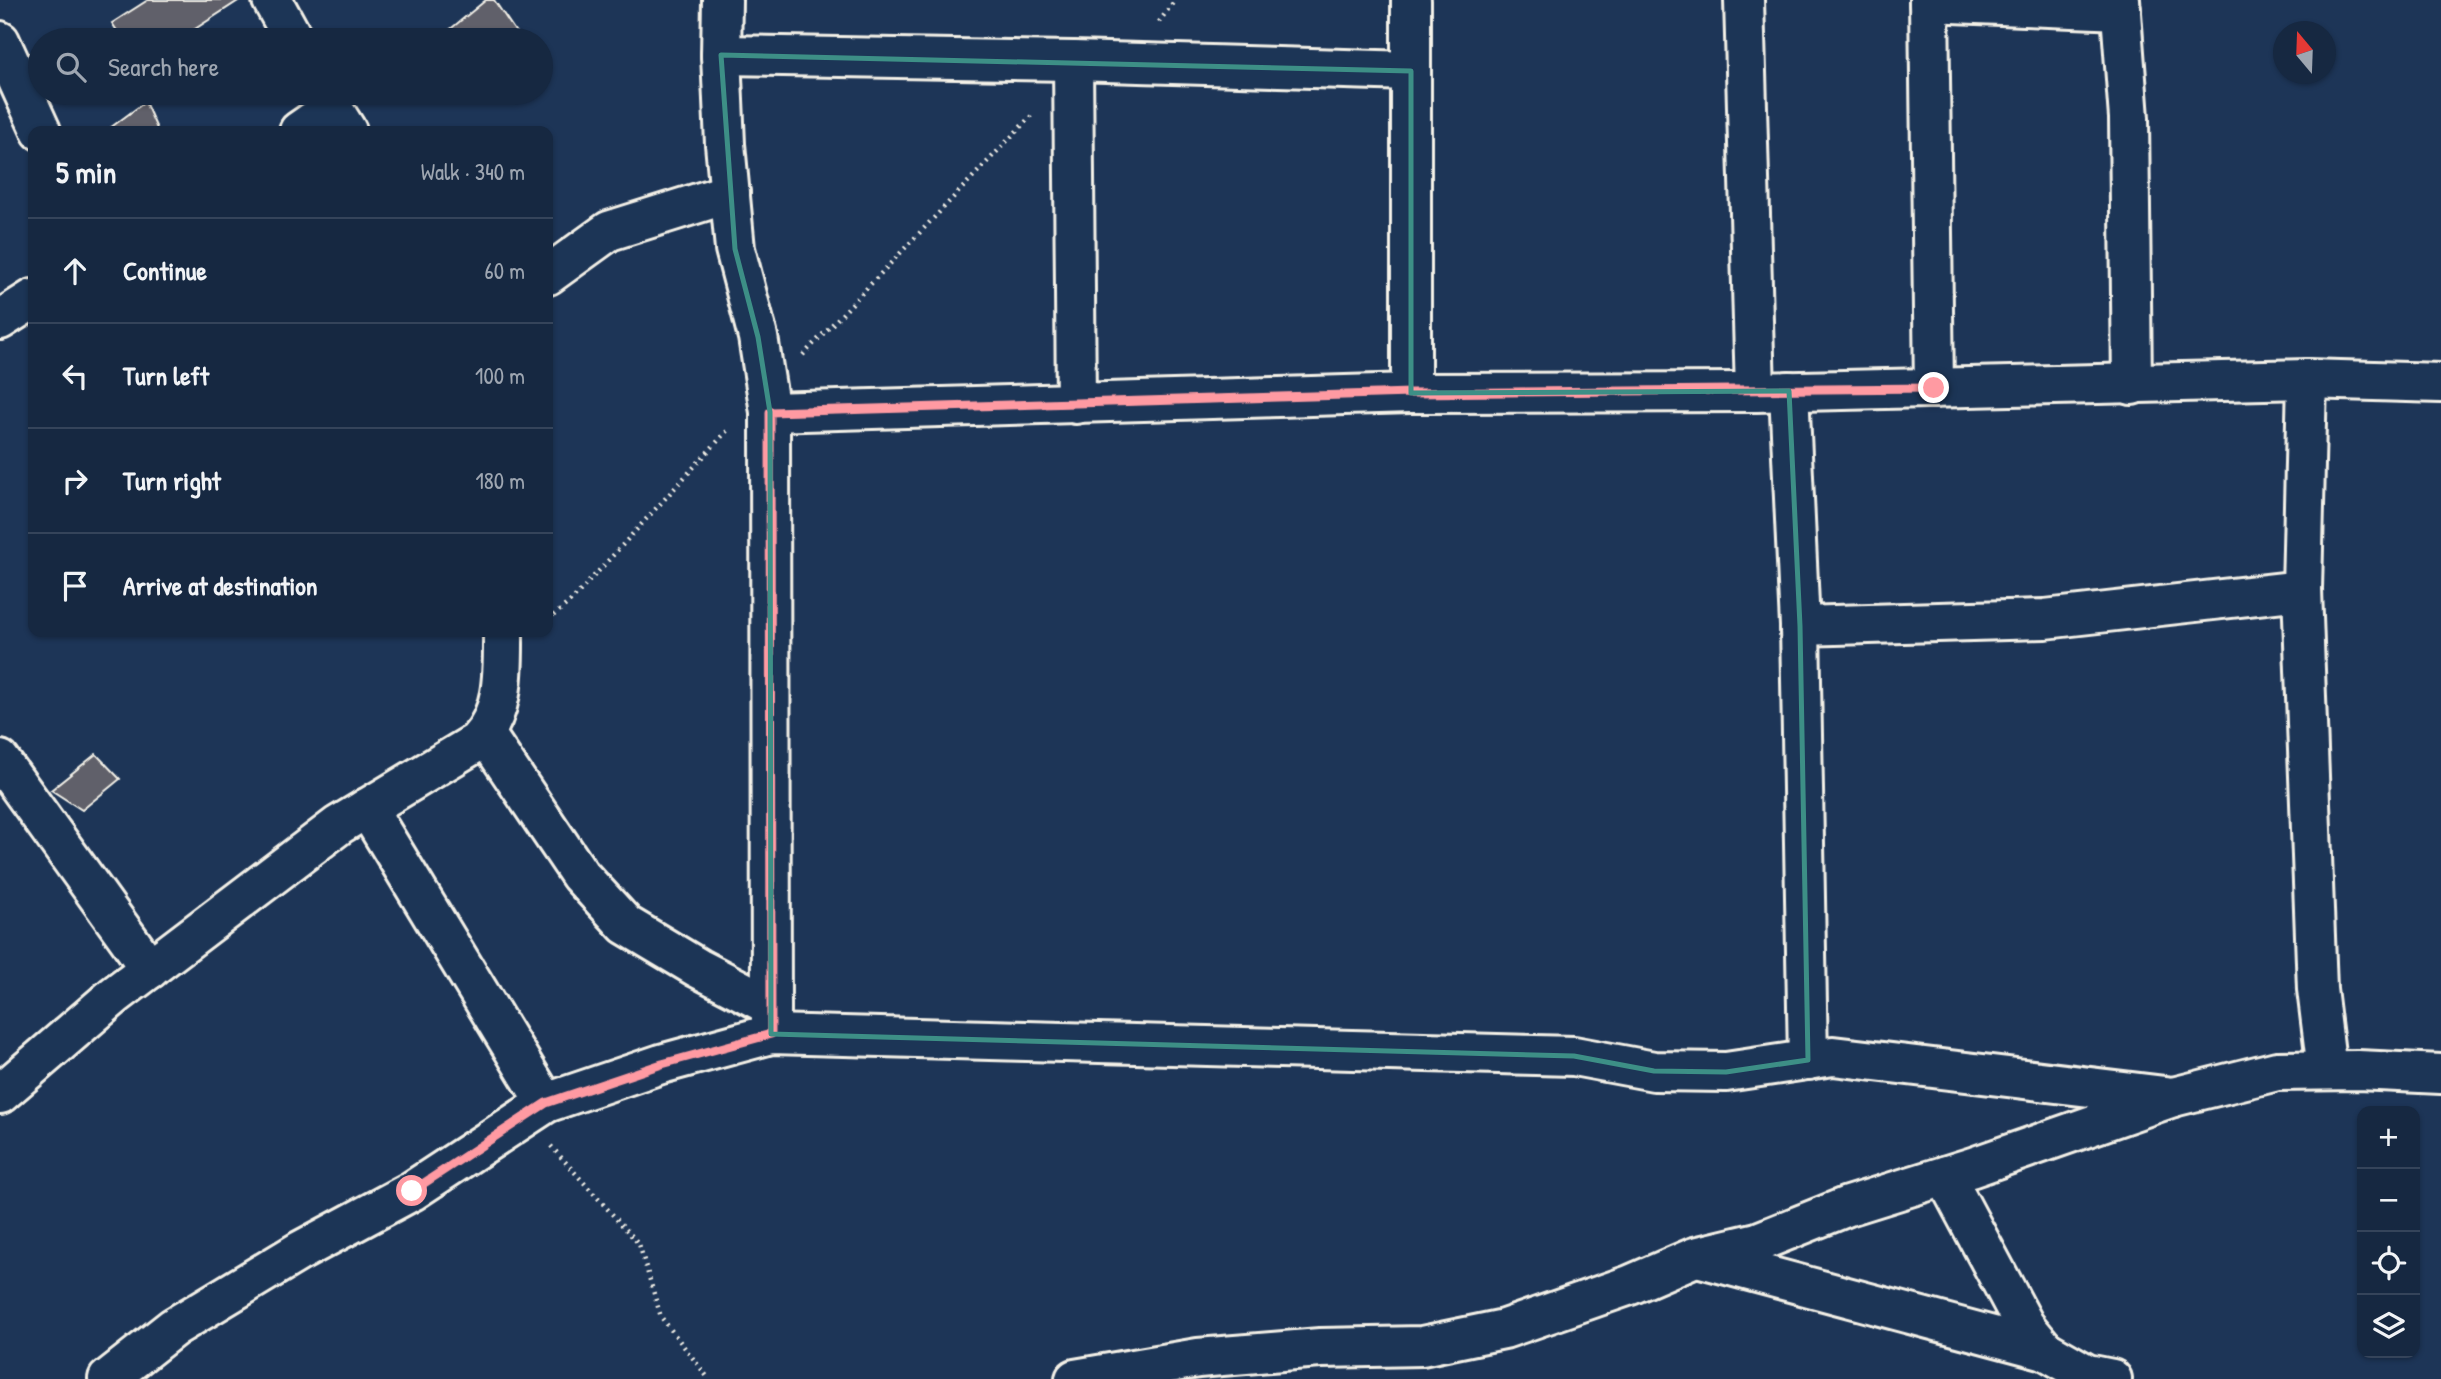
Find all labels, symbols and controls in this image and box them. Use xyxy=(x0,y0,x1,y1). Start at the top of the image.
north arrow xyxy=(2273,21,2336,84)
search box xyxy=(28,28,553,105)
icon: search xyxy=(52,48,90,86)
text: Search here xyxy=(108,49,219,84)
text: 5 min xyxy=(56,152,116,192)
text: Walk · 340 m xyxy=(421,156,525,187)
icon: ahead xyxy=(56,252,94,290)
text: Continue xyxy=(123,253,207,288)
text: 60 m xyxy=(485,255,525,286)
icon: left xyxy=(56,357,94,395)
text: Turn left xyxy=(123,358,209,393)
text: 100 m xyxy=(475,360,525,391)
route end xyxy=(1918,372,1949,403)
icon: right xyxy=(56,462,94,500)
text: Turn right xyxy=(123,463,221,498)
text: 180 m xyxy=(475,465,525,496)
icon: arrive xyxy=(56,567,94,605)
text: Arrive at destination xyxy=(123,568,318,603)
map controls xyxy=(2357,1106,2420,1358)
button: + xyxy=(2357,1106,2420,1169)
button: − xyxy=(2357,1169,2420,1232)
route start xyxy=(396,1175,427,1206)
button: locate xyxy=(2357,1232,2420,1295)
button: layers xyxy=(2357,1295,2420,1358)

